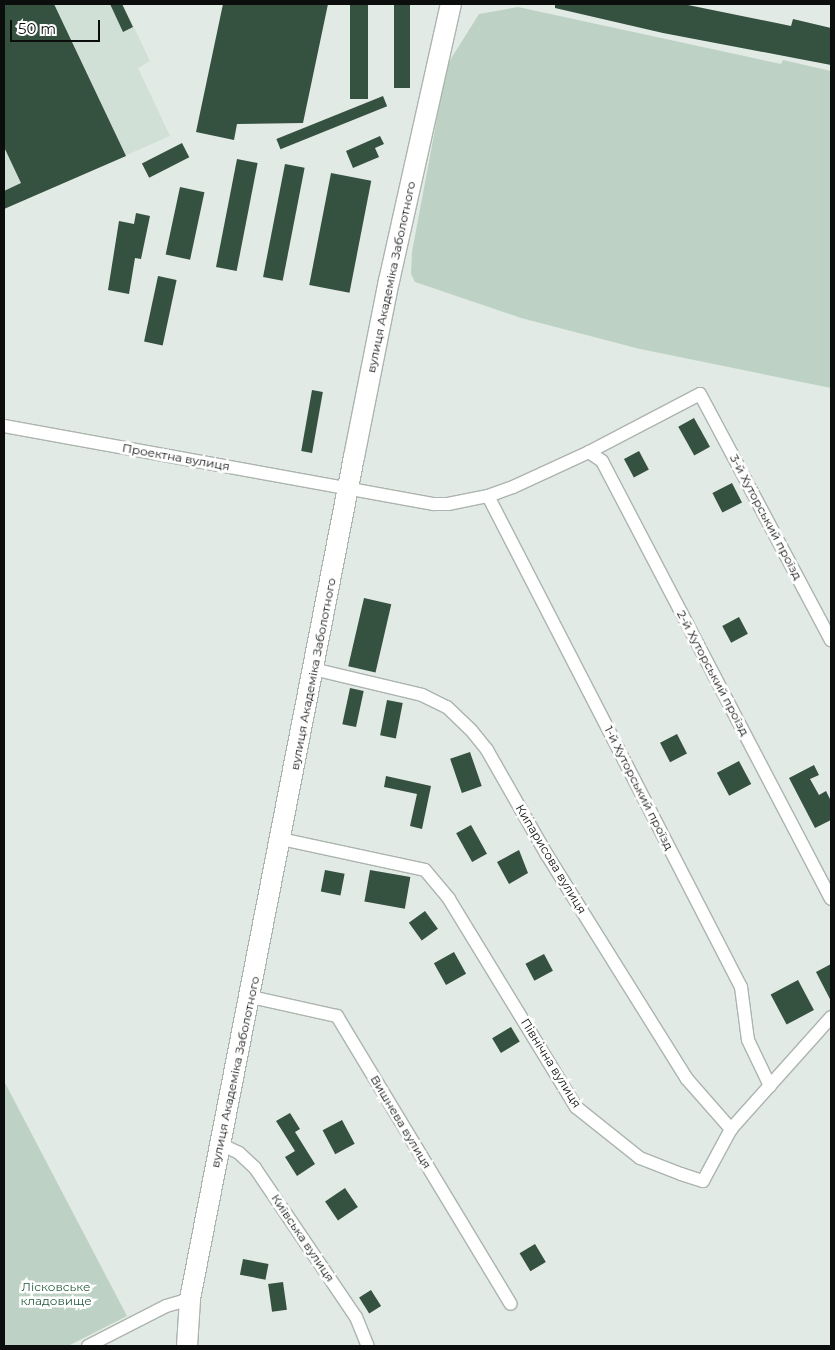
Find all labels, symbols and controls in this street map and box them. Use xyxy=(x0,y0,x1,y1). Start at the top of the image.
scale bar xyxy=(12,10,102,42)
text: 50 m xyxy=(18,19,56,38)
street label: вулиця Академіка Заболотного xyxy=(364,180,418,374)
street label: Проектна вулиця xyxy=(121,440,231,474)
street label: 3-й Хуторський проїзд xyxy=(727,452,805,582)
street label: вулиця Академіка Заболотного xyxy=(287,577,339,771)
street label: 2-й Хуторський проїзд xyxy=(674,608,752,738)
street label: 1-й Хуторський проїзд xyxy=(601,724,677,852)
street label: Кипарисова вулиця xyxy=(513,802,589,916)
street label: вулиця Академіка Заболотного xyxy=(208,975,262,1169)
street label: Північна вулиця xyxy=(518,1016,584,1110)
street label: Вишнева вулиця xyxy=(367,1073,435,1171)
street label: Київська вулиця xyxy=(268,1191,338,1285)
park label: Лісковське кладовище xyxy=(20,1280,92,1308)

